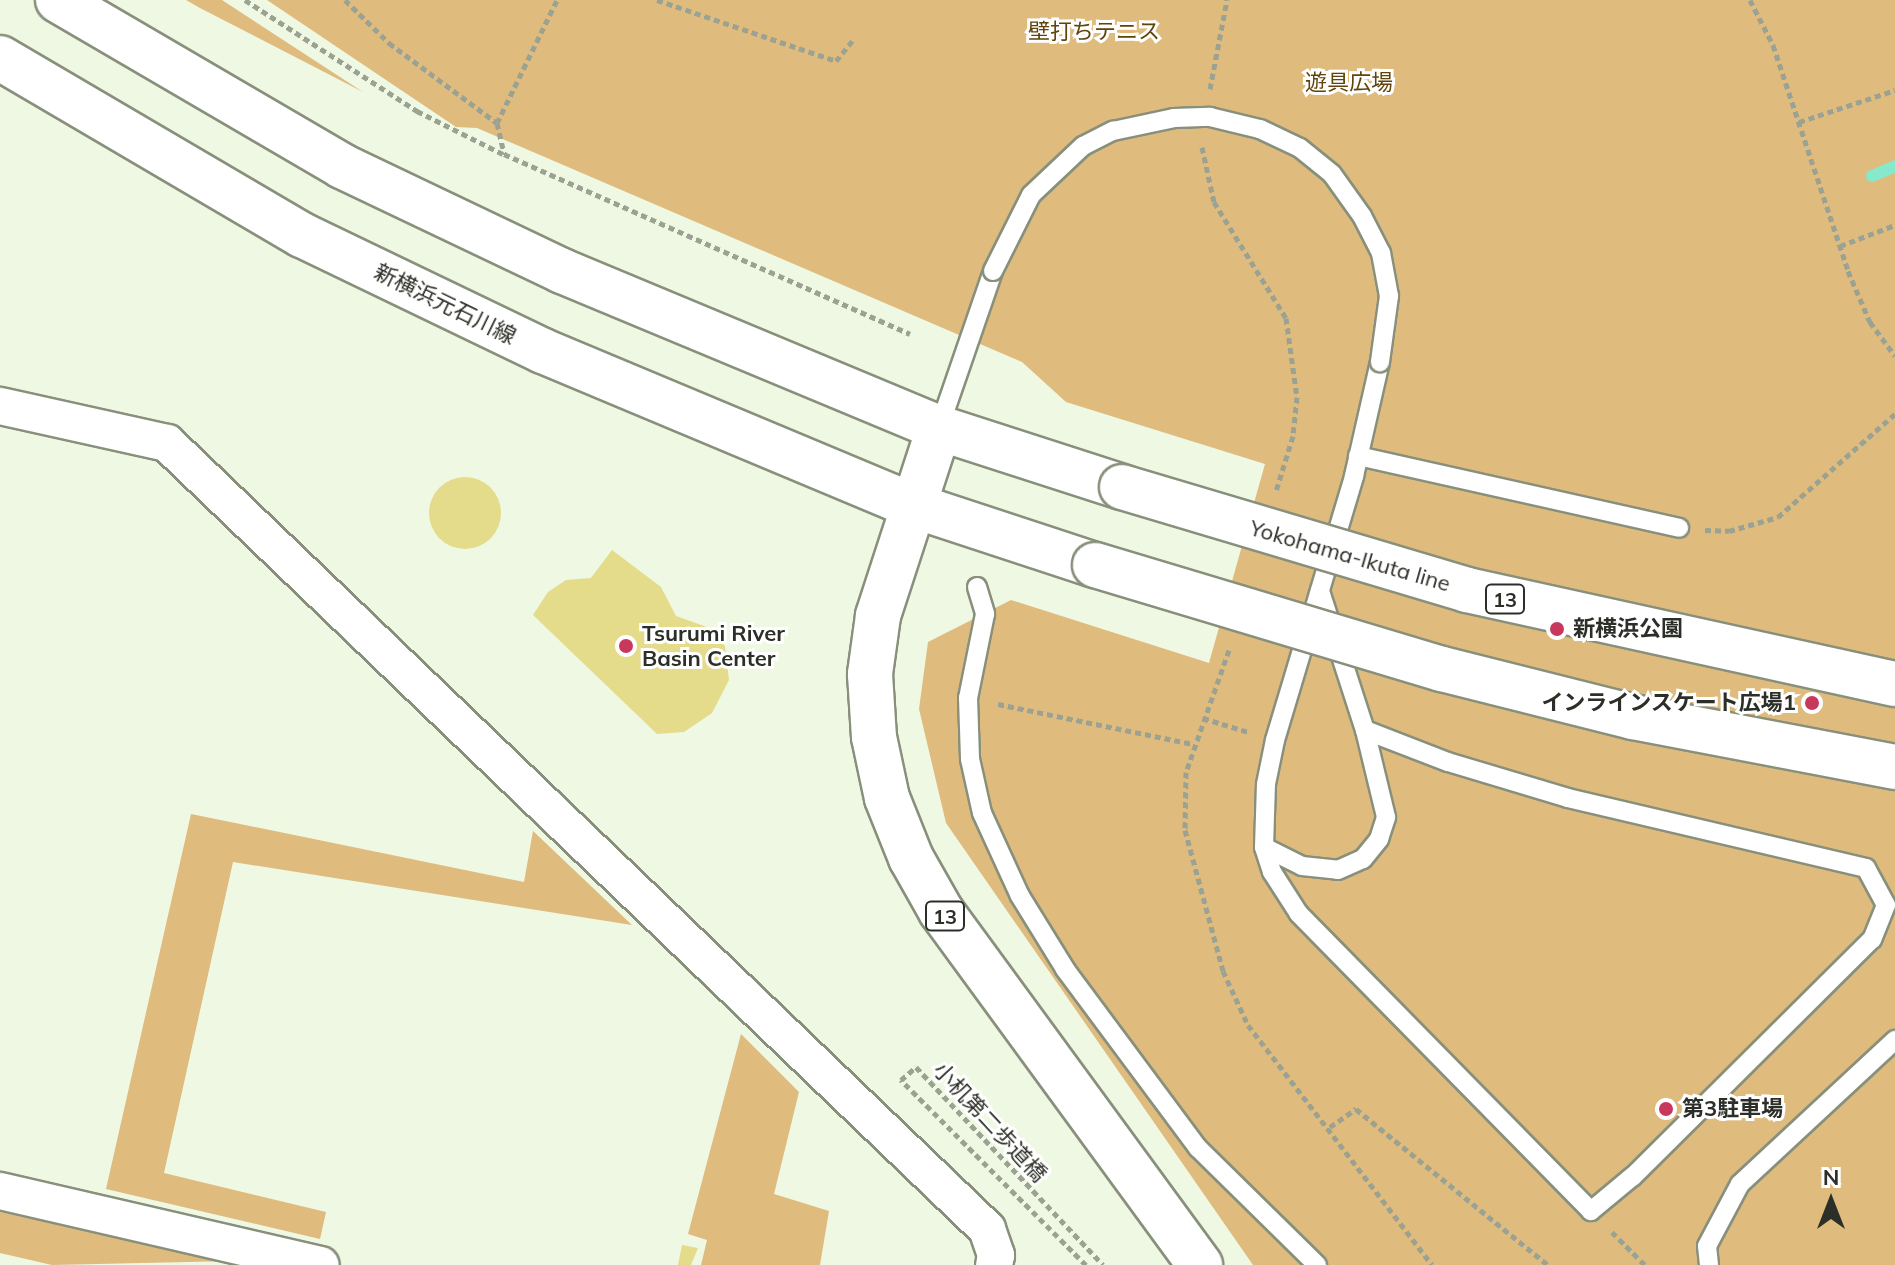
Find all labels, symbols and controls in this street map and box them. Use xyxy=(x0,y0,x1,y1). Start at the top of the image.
park label: 壁打ちテニス xyxy=(1028,19,1160,45)
park label: 遊具広場 xyxy=(1305,70,1393,96)
street label: 新横浜元石川線 xyxy=(370,258,520,350)
street label: Yokohama-Ikuta line xyxy=(1247,515,1453,597)
road number: 13 xyxy=(1485,583,1525,615)
place label: 新横浜公園 xyxy=(1573,616,1683,642)
place label: Tsurumi River Basin Center xyxy=(642,620,785,672)
marker: 新横浜公園 xyxy=(1548,620,1566,638)
marker: Tsurumi River Basin Center xyxy=(617,637,635,655)
place label: インラインスケート広場1 xyxy=(1541,690,1796,716)
marker: インラインスケート広場1 xyxy=(1803,694,1821,712)
road number: 13 xyxy=(925,900,965,932)
street label: 小机第二歩道橋 xyxy=(928,1057,1052,1187)
place label: 第3駐車場 xyxy=(1682,1096,1783,1122)
marker: 第3駐車場 xyxy=(1657,1100,1675,1118)
north arrow xyxy=(1791,1161,1871,1241)
text: N xyxy=(1823,1163,1839,1191)

